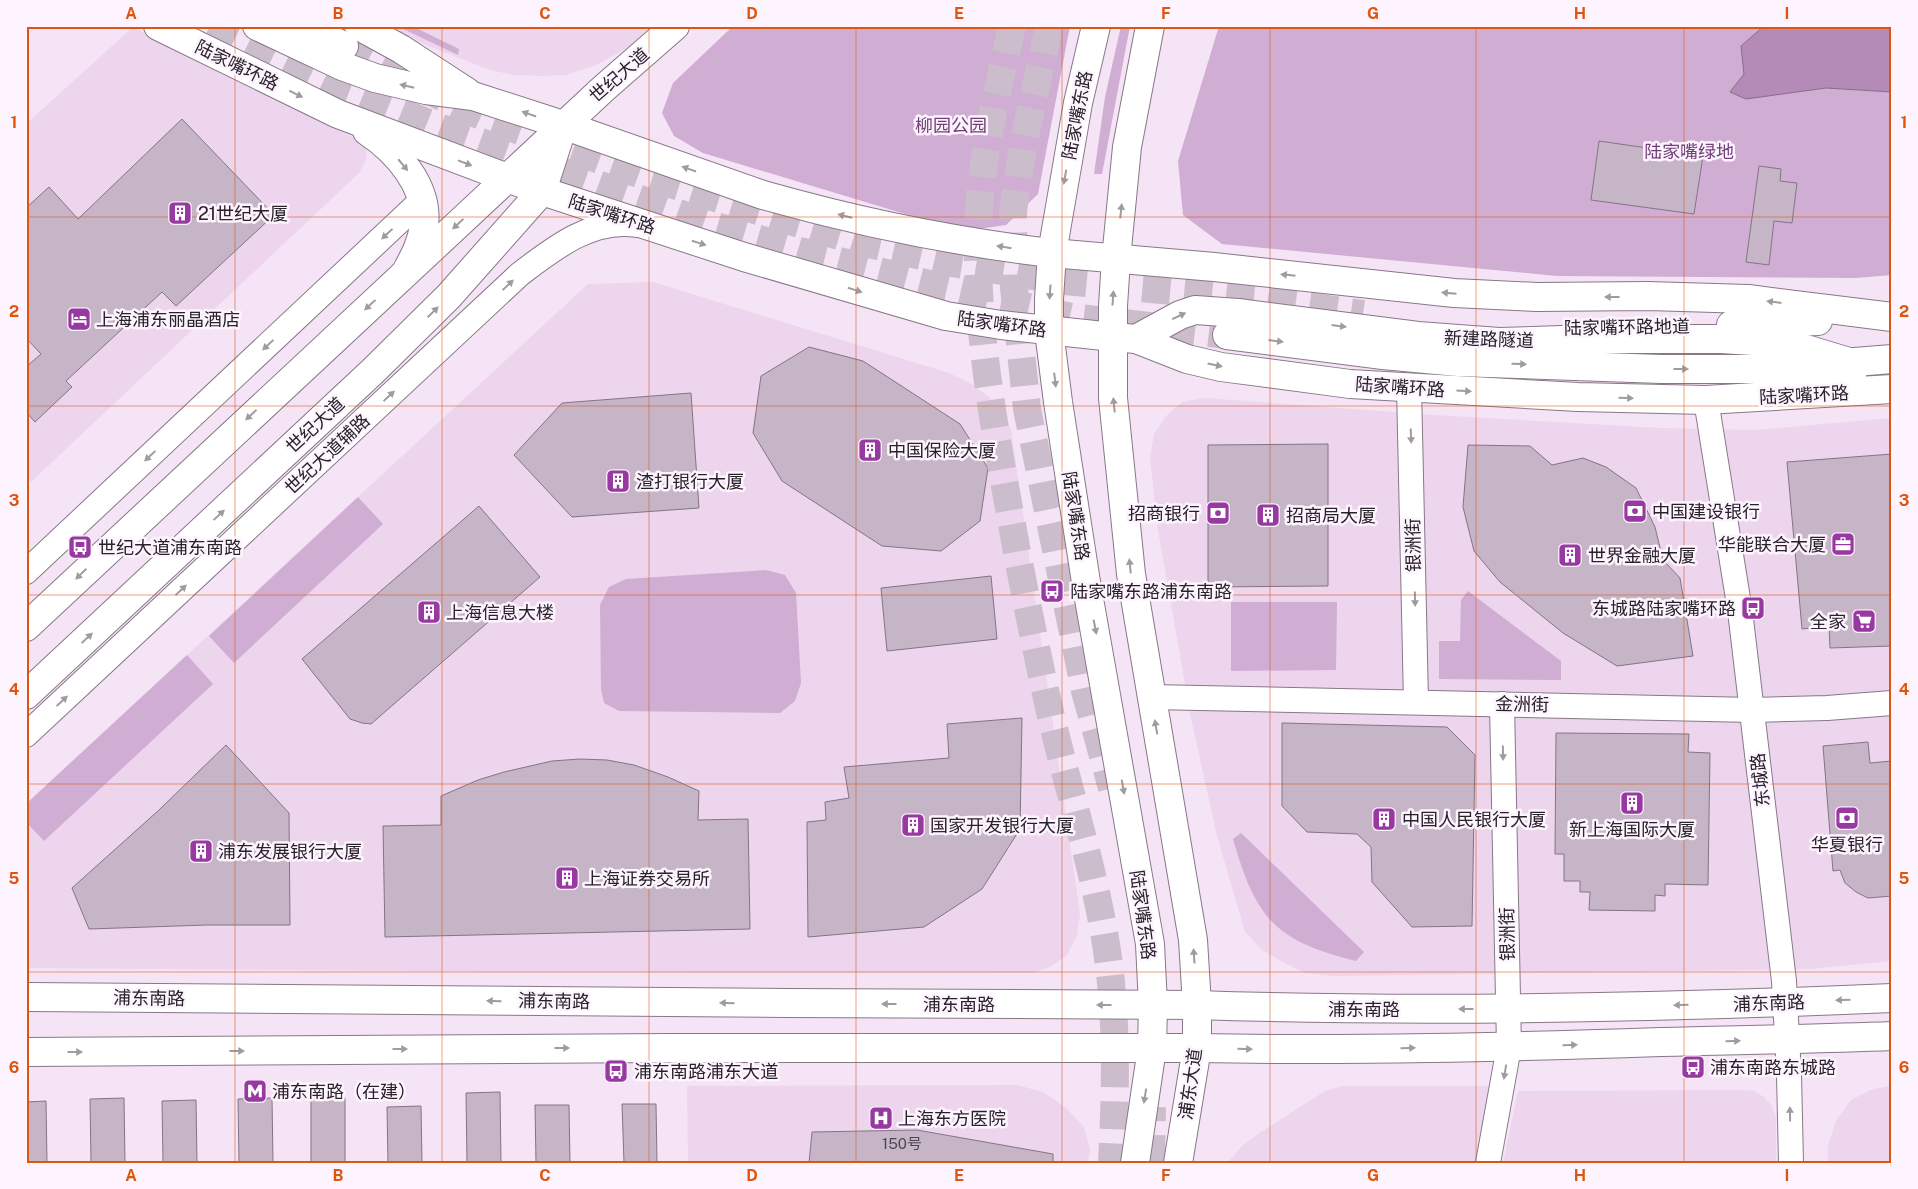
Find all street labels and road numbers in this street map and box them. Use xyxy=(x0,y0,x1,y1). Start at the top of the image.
street label: 陆家嘴环路 xyxy=(192,36,282,94)
street label: 世纪大道 xyxy=(585,43,653,107)
street label: 陆家嘴东路 xyxy=(1058,69,1096,161)
street label: 陆家嘴环路 xyxy=(566,190,658,238)
street label: 陆家嘴环路 xyxy=(956,307,1048,341)
street label: 陆家嘴环路地道 xyxy=(1564,315,1690,339)
street label: 新建路隧道 xyxy=(1444,327,1534,351)
street label: 陆家嘴环路 xyxy=(1354,373,1446,401)
street label: 陆家嘴环路 xyxy=(1759,382,1849,408)
street label: 世纪大道 xyxy=(282,393,348,457)
street label: 世纪大道辅路 xyxy=(280,409,374,499)
street label: 陆家嘴东路 xyxy=(1059,470,1093,562)
street label: 银洲街 xyxy=(1402,518,1424,572)
street label: 金洲街 xyxy=(1495,693,1549,715)
street label: 东城路 xyxy=(1747,752,1773,808)
street label: 陆家嘴东路 xyxy=(1126,869,1160,961)
street label: 银洲街 xyxy=(1496,907,1518,961)
street label: 浦东南路 xyxy=(113,987,185,1009)
street label: 浦东南路 xyxy=(518,990,590,1012)
street label: 浦东南路 xyxy=(1733,991,1805,1015)
street label: 浦东南路 xyxy=(923,994,995,1015)
street label: 浦东南路 xyxy=(1328,999,1400,1020)
street label: 浦东大道 xyxy=(1175,1047,1205,1121)

